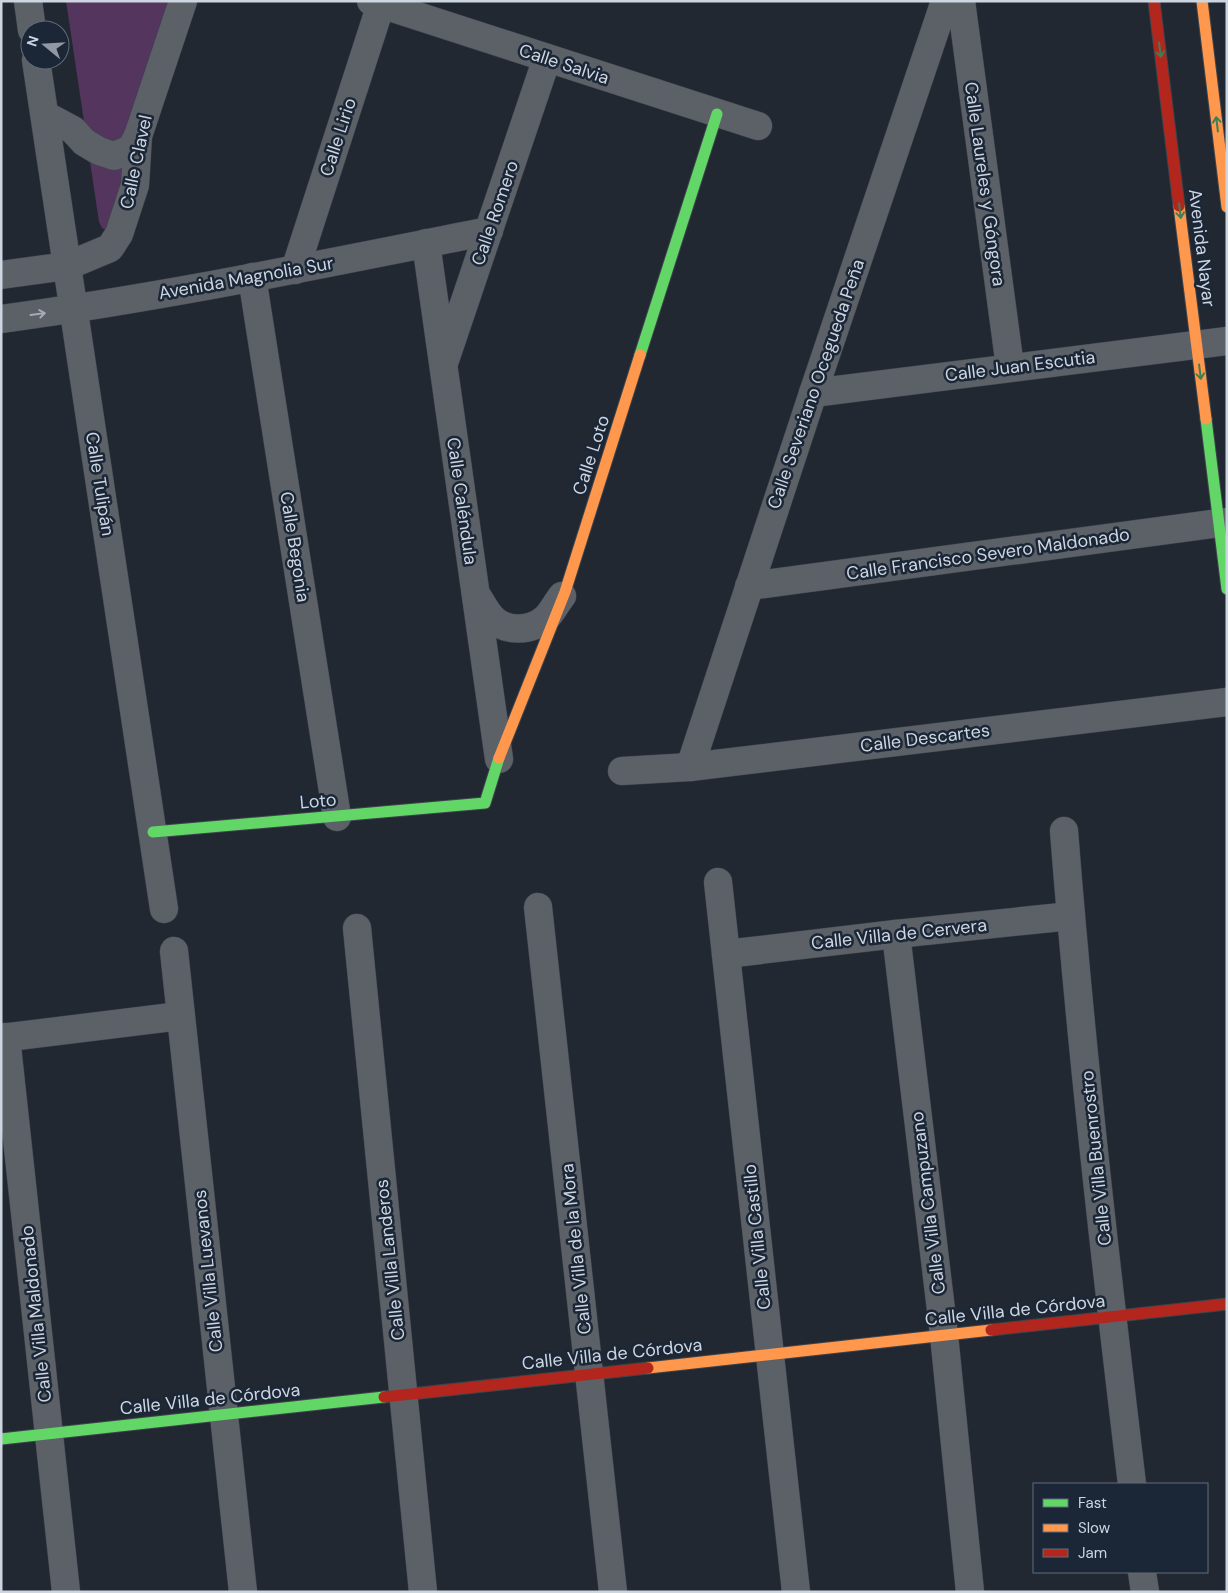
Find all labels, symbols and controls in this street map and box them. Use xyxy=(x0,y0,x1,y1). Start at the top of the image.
north arrow xyxy=(20,20,70,70)
text: N xyxy=(22,33,43,49)
street label: Calle Salvia xyxy=(516,38,612,90)
one-way arrow xyxy=(1155,41,1165,57)
street label: Calle Laureles y Góngora xyxy=(959,80,1011,288)
street label: Calle Lirio xyxy=(314,95,362,179)
street label: Calle Clavel xyxy=(114,113,158,211)
one-way arrow xyxy=(1212,116,1222,132)
street label: Calle Romero xyxy=(466,157,524,269)
street label: Avenida Nayar xyxy=(1183,188,1221,309)
one-way arrow xyxy=(1175,203,1185,219)
street label: Avenida Magnolia Sur xyxy=(157,251,336,305)
street label: Calle Severiano Ocegueda Peña xyxy=(762,256,870,512)
one-way arrow xyxy=(29,309,45,319)
street label: Calle Juan Escutia xyxy=(944,345,1096,387)
one-way arrow xyxy=(1195,364,1205,380)
street label: Calle Loto xyxy=(567,412,615,498)
street label: Calle Tulipán xyxy=(80,430,120,538)
street label: Calle Caléndula xyxy=(441,436,483,566)
street label: Calle Begonia xyxy=(274,490,316,604)
street label: Calle Francisco Severo Maldonado xyxy=(845,522,1131,586)
street label: Calle Descartes xyxy=(859,718,991,758)
street label: Loto xyxy=(299,787,337,815)
street label: Calle Villa de Cervera xyxy=(810,913,988,955)
street label: Calle Villa Buenrostro xyxy=(1075,1069,1117,1247)
street label: Calle Villa Campuzano xyxy=(905,1110,951,1296)
street label: Calle Villa de la Mora xyxy=(555,1162,597,1336)
street label: Calle Villa Castillo xyxy=(737,1163,777,1311)
street label: Calle Villa Landeros xyxy=(370,1178,410,1342)
street label: Calle Villa Luevanos xyxy=(188,1189,228,1353)
street label: Calle Villa Maldonado xyxy=(15,1224,57,1404)
street label: Calle Villa de Córdova xyxy=(924,1289,1106,1331)
street label: Calle Villa de Córdova xyxy=(521,1333,703,1375)
street label: Calle Villa de Córdova xyxy=(119,1378,301,1420)
legend xyxy=(1033,1483,1208,1573)
text: Fast xyxy=(1078,1493,1107,1513)
text: Slow xyxy=(1078,1518,1111,1538)
text: Jam xyxy=(1078,1543,1107,1563)

